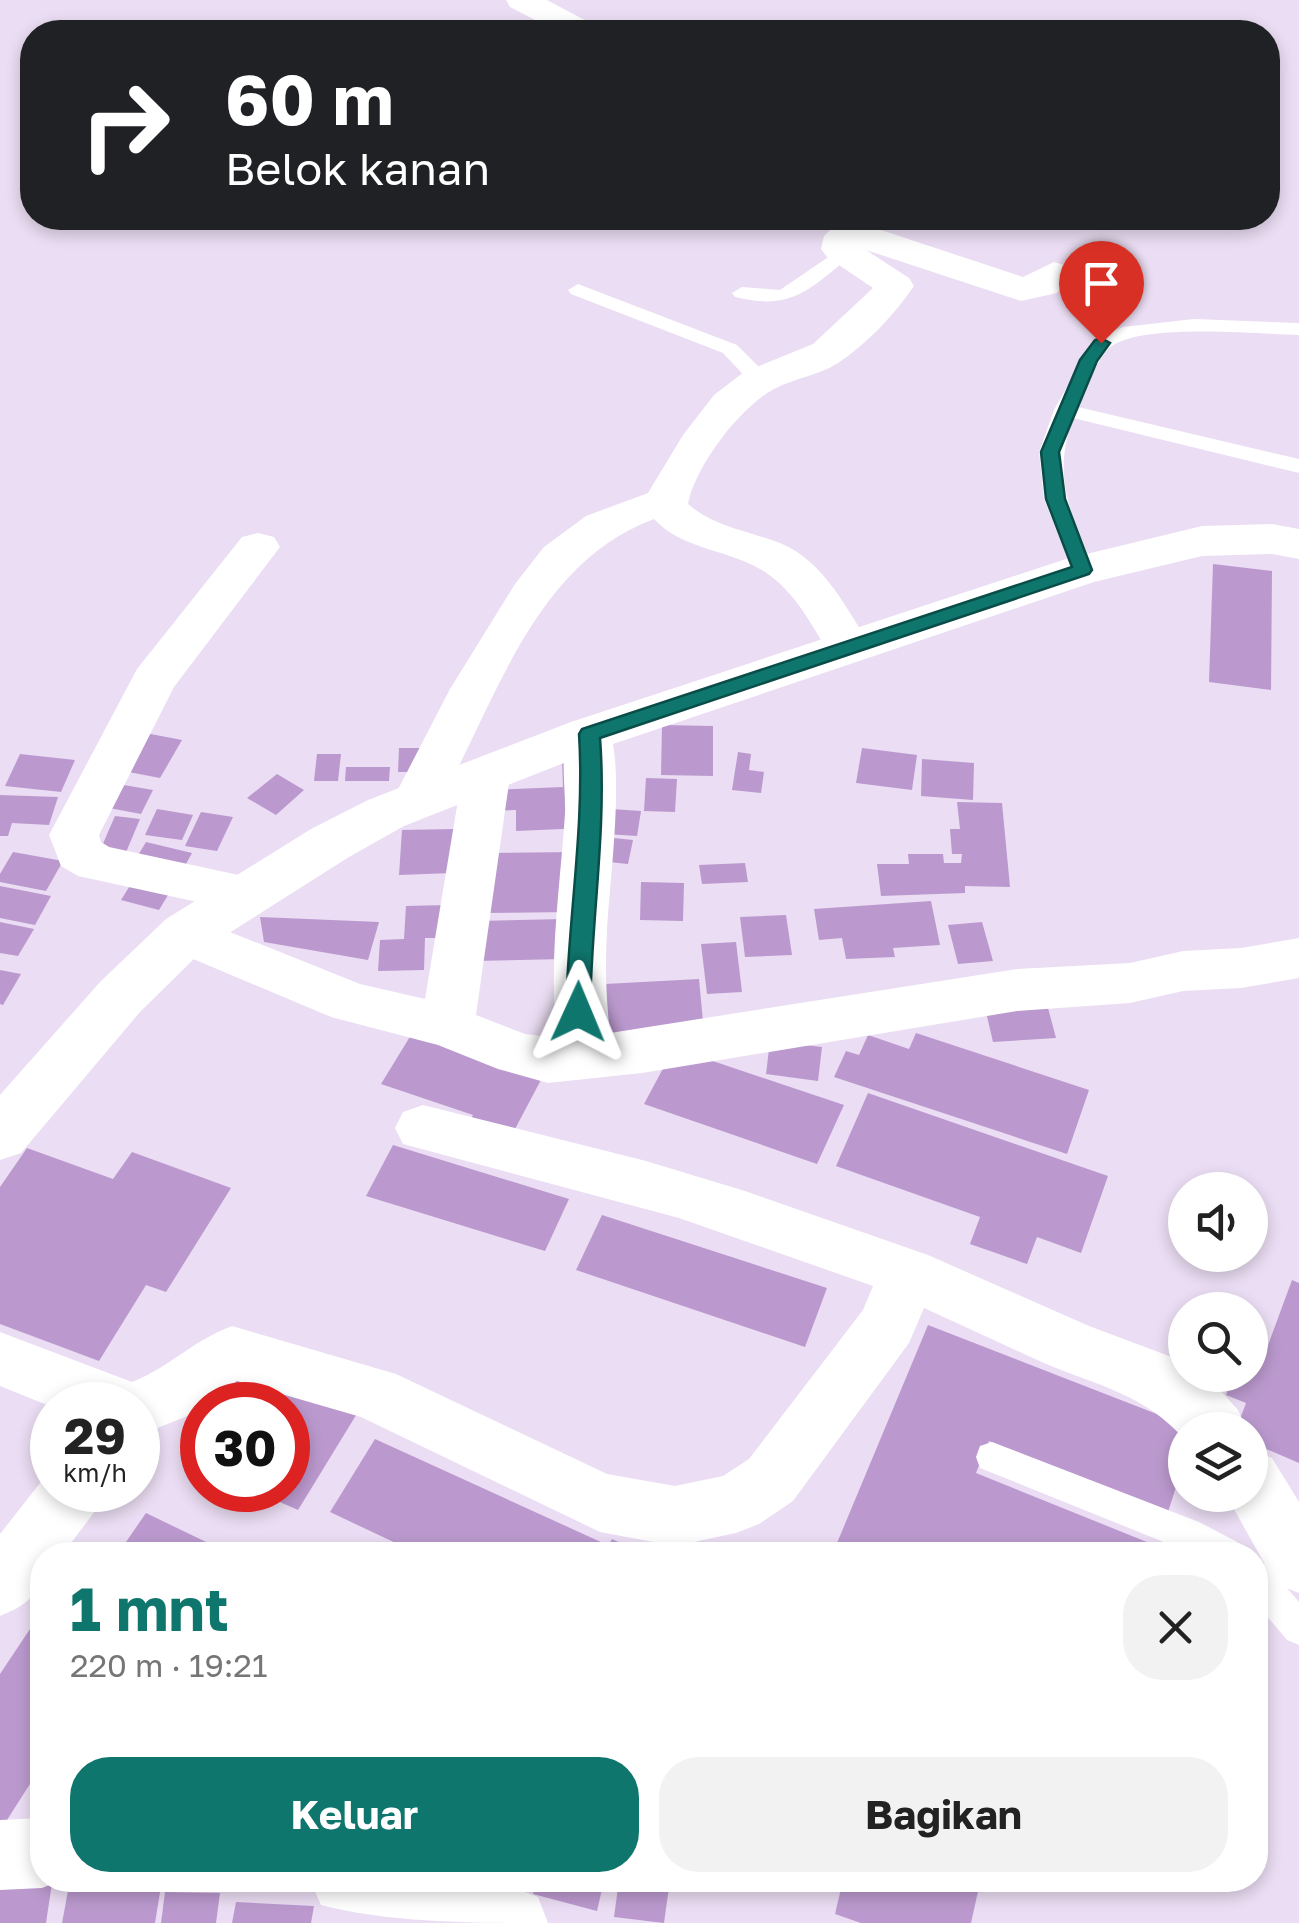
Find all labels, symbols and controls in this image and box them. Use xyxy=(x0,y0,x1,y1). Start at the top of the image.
text: 60 m xyxy=(225,56,394,140)
icon: right xyxy=(60,60,190,190)
text: Belok kanan xyxy=(225,141,490,195)
pin xyxy=(1059,241,1144,344)
icon: arrive xyxy=(1074,256,1129,311)
position arrow xyxy=(526,960,630,1064)
map controls xyxy=(1168,1172,1268,1512)
button: sound xyxy=(1168,1172,1268,1272)
button: search xyxy=(1168,1292,1268,1392)
speed limit sign: 30 xyxy=(180,1382,310,1512)
text: 29 xyxy=(64,1405,126,1465)
button: layers xyxy=(1168,1412,1268,1512)
text: km/h xyxy=(63,1457,127,1488)
text: 1 mnt xyxy=(70,1572,229,1644)
button: close xyxy=(1123,1575,1228,1680)
text: 220 m · 19:21 xyxy=(70,1646,267,1684)
button: Keluar xyxy=(70,1757,639,1872)
button: Bagikan xyxy=(659,1757,1228,1872)

